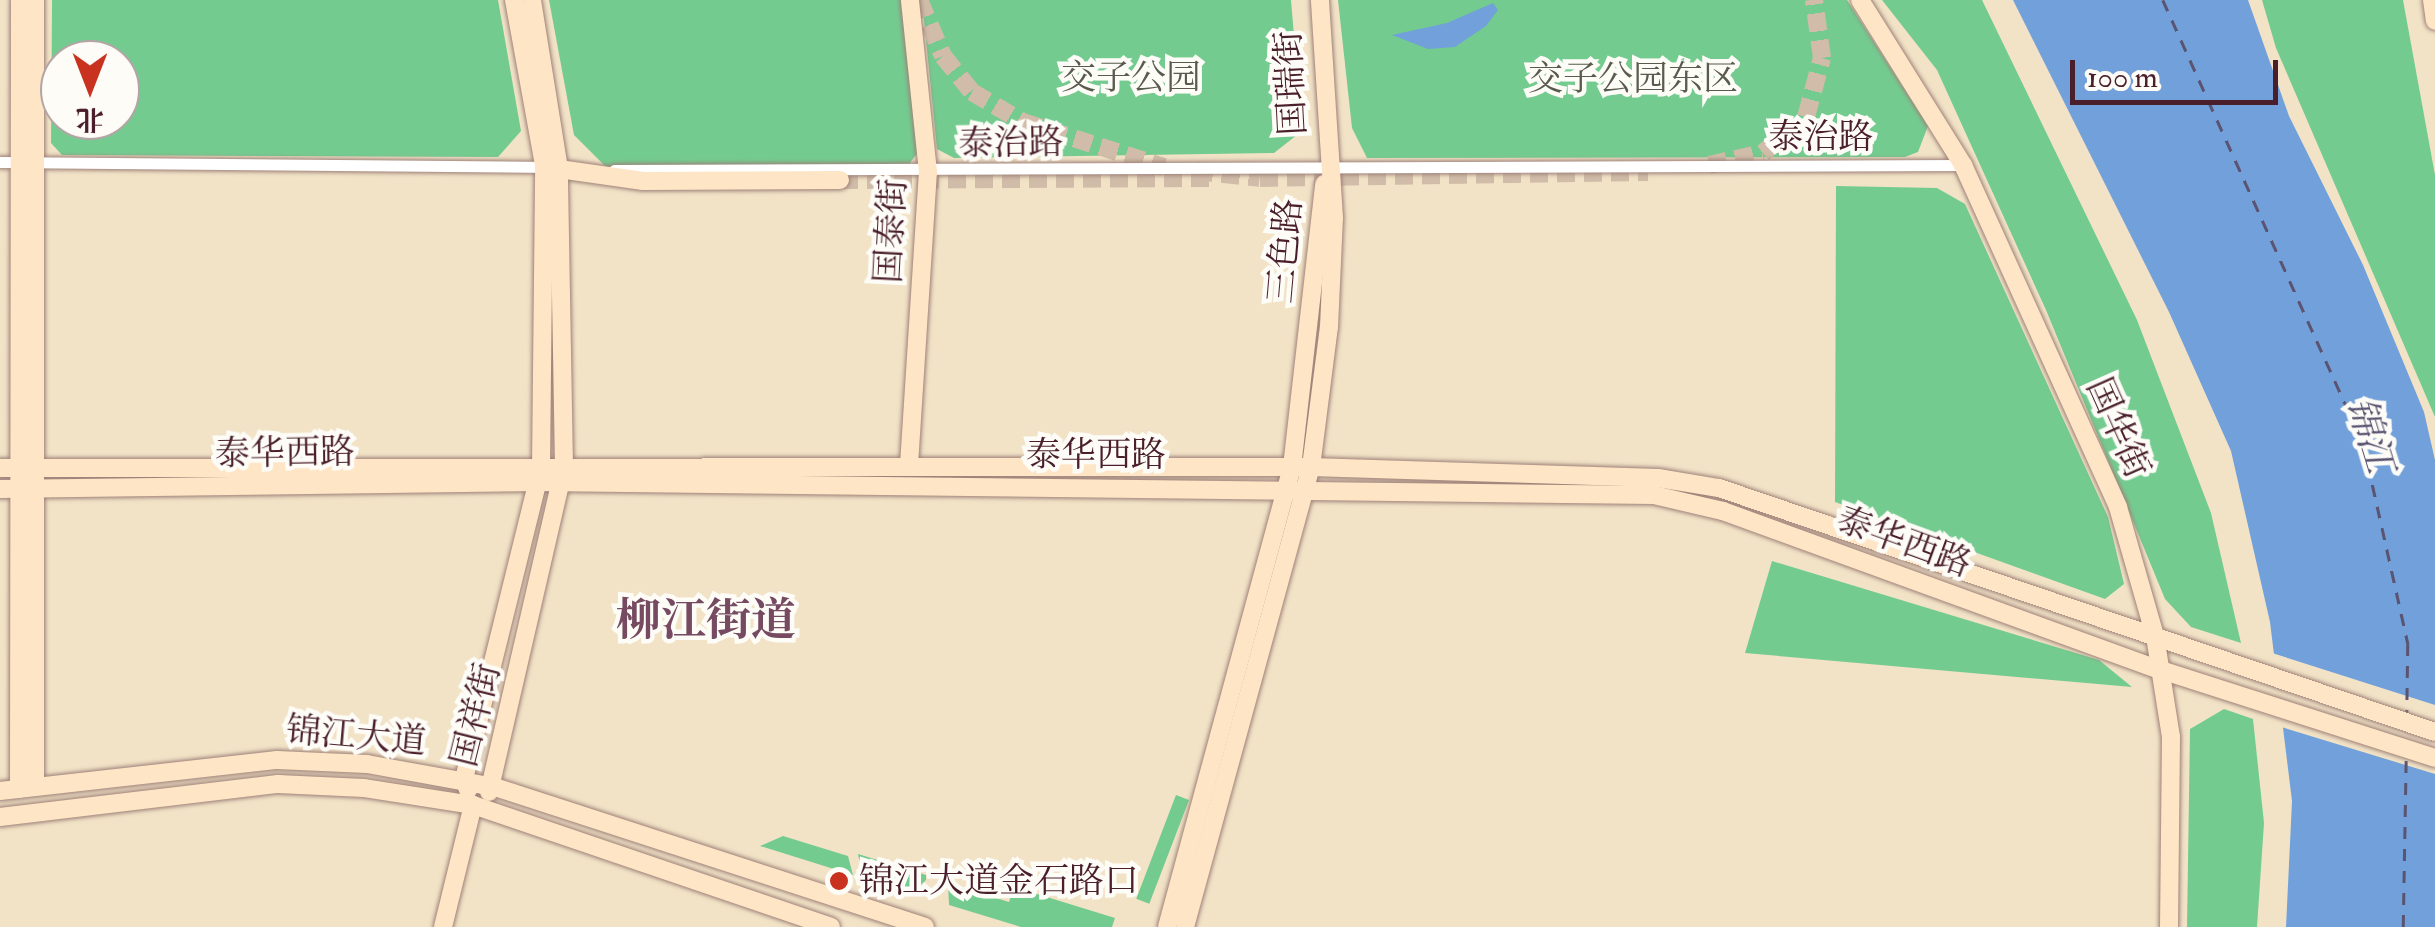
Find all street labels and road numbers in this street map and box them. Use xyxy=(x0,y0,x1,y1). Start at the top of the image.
street label: 国瑞街 xyxy=(1267,29,1315,137)
street label: 泰治路 xyxy=(1769,116,1873,158)
street label: 泰治路 xyxy=(958,121,1064,165)
street label: 国泰街 xyxy=(867,177,915,285)
street label: 三色路 xyxy=(1260,197,1310,305)
street label: 国华街 xyxy=(2077,371,2159,485)
street label: 泰华西路 xyxy=(215,431,355,475)
street label: 泰华西路 xyxy=(1026,434,1166,476)
street label: 泰华西路 xyxy=(1831,498,1977,586)
street label: 国祥街 xyxy=(443,659,509,771)
street label: 锦江大道 xyxy=(284,709,428,763)

